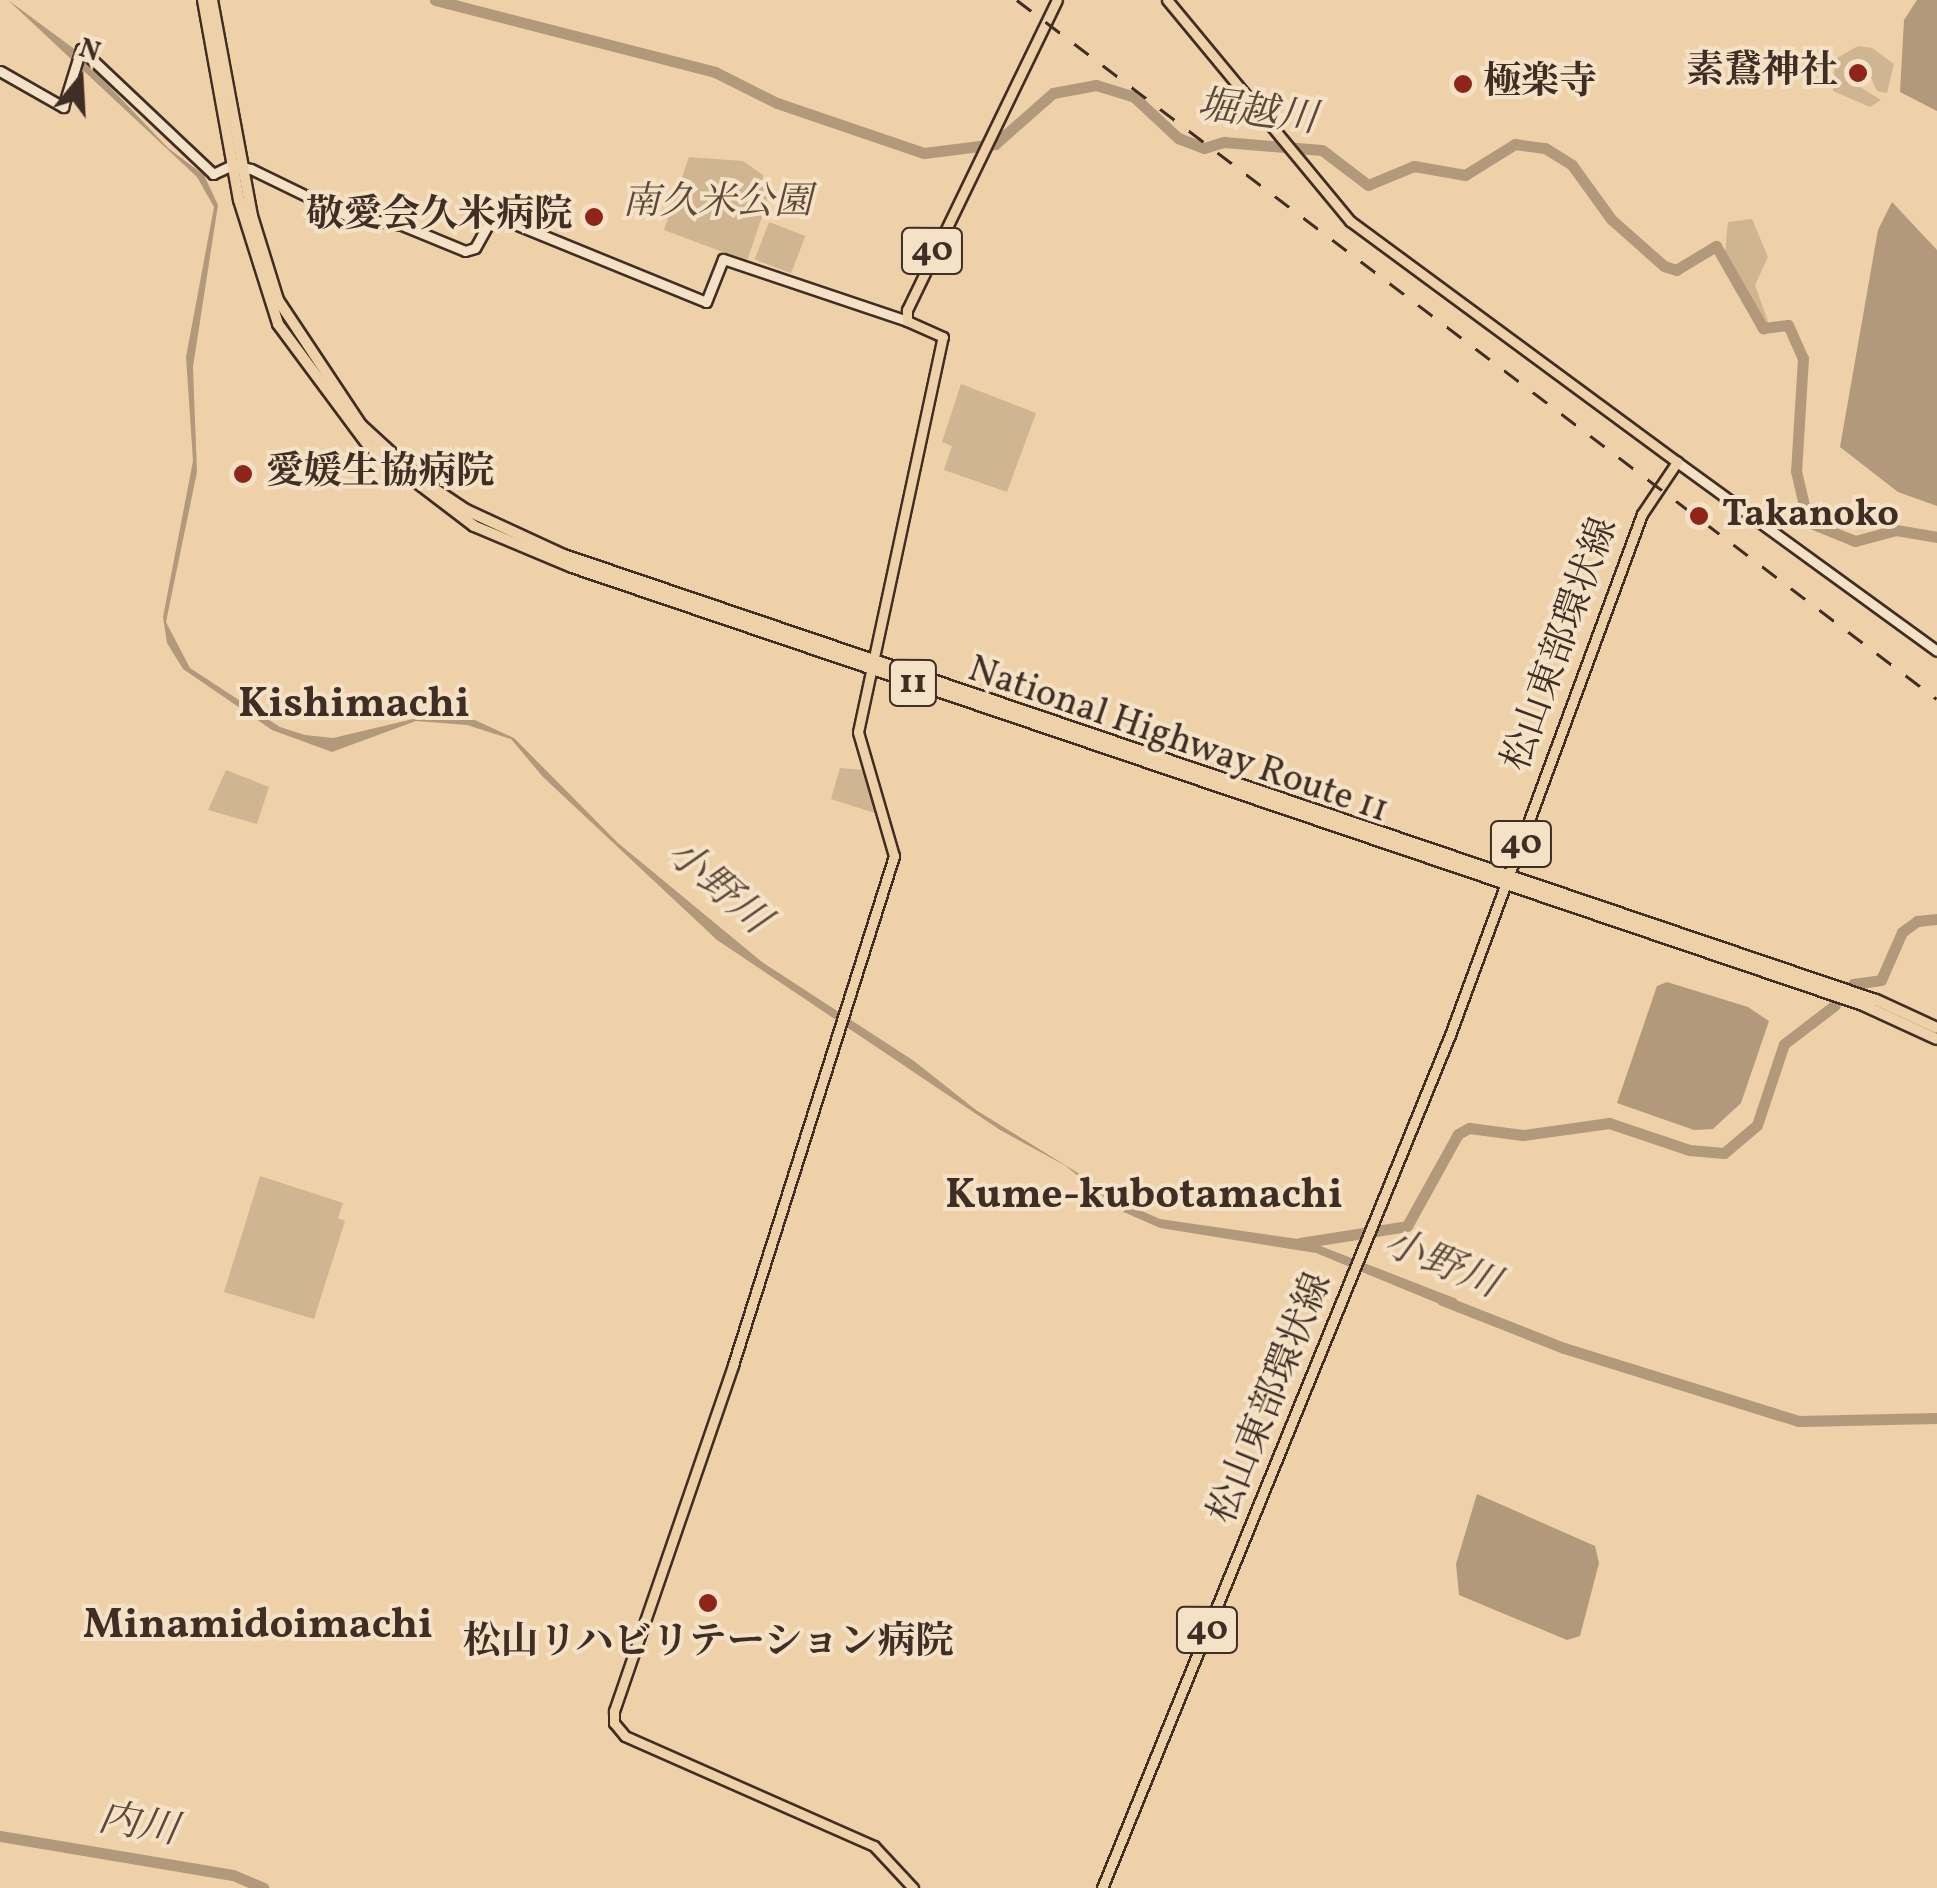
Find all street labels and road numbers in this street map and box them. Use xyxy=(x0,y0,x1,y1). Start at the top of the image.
road number: 40 xyxy=(900,221,964,281)
street label: 松山東部環状線 xyxy=(1495,512,1629,778)
street label: National Highway Route 11 xyxy=(961,647,1395,835)
road number: 11 xyxy=(888,653,938,713)
road number: 40 xyxy=(1488,814,1554,874)
street label: 松山東部環状線 xyxy=(1201,1267,1343,1531)
road number: 40 xyxy=(1174,1600,1240,1660)

